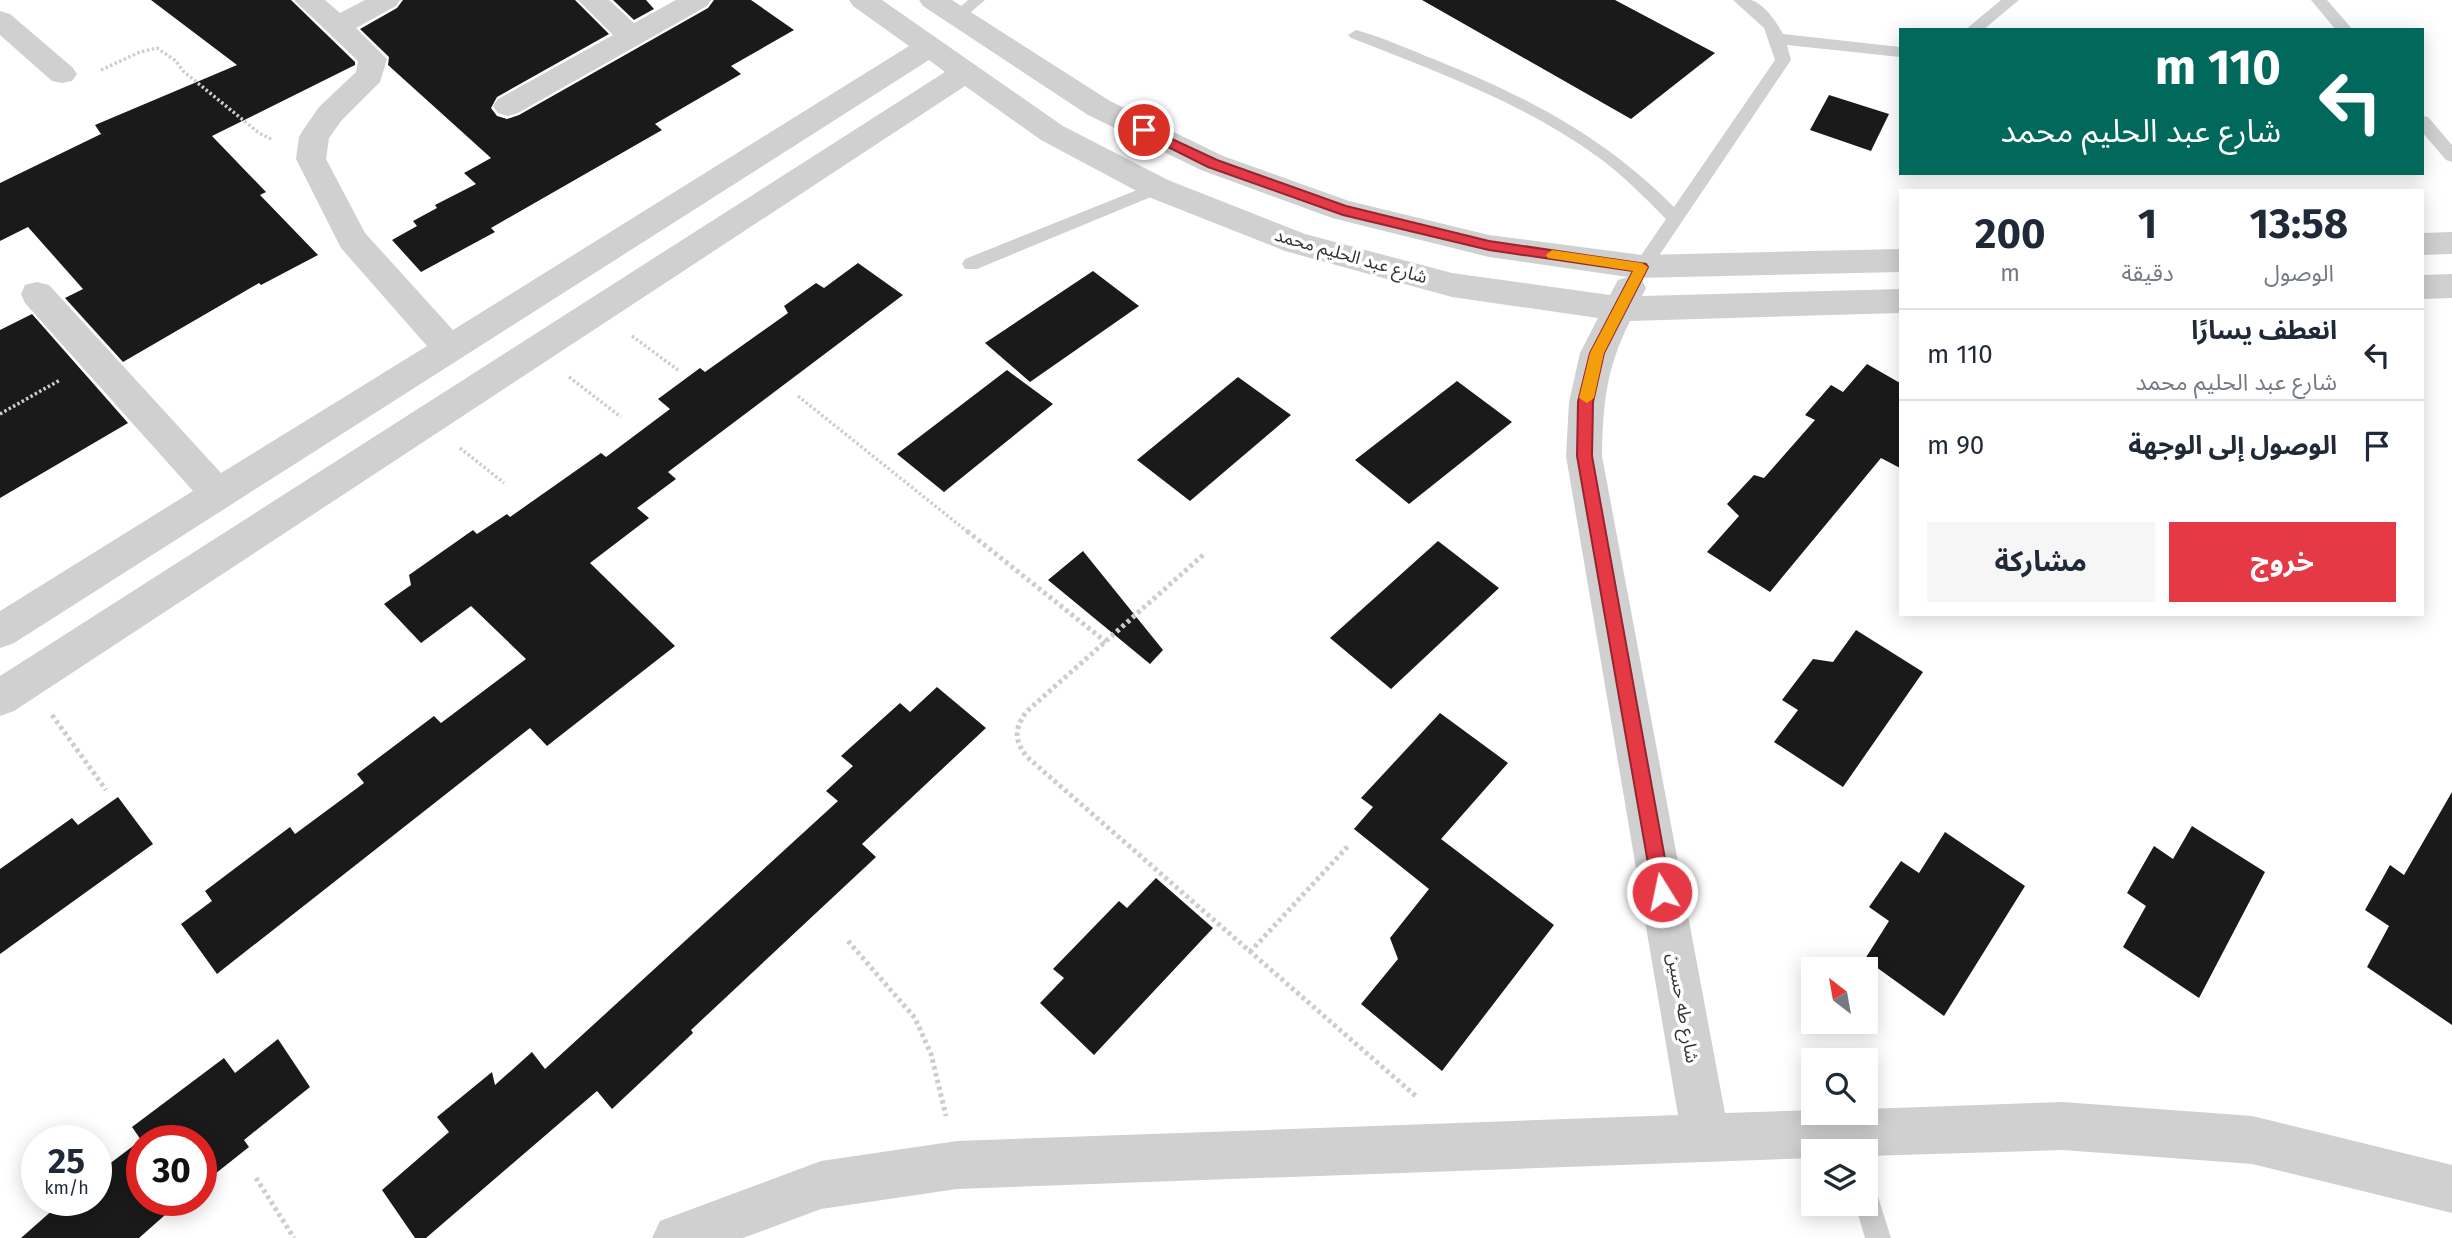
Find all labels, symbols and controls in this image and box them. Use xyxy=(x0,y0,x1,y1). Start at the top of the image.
text: 110 m xyxy=(2155,38,2281,97)
icon: left xyxy=(2305,56,2396,147)
pin xyxy=(1114,100,1174,160)
icon: arrive xyxy=(1125,111,1163,149)
text: شارع عبد الحليم محمد xyxy=(2001,112,2281,150)
text: 1 xyxy=(2138,199,2157,249)
text: 13:58 xyxy=(2250,199,2348,249)
text: 200 xyxy=(1975,209,2046,259)
street label: شارع عبد الحليم محمد xyxy=(1271,224,1430,291)
text: m xyxy=(2000,259,2020,287)
text: دقيقة xyxy=(2121,259,2174,287)
text: الوصول xyxy=(2264,259,2334,287)
text: انعطف يسارًا xyxy=(2191,315,2337,346)
icon: left xyxy=(2358,336,2396,374)
text: 110 m xyxy=(1927,339,1993,370)
text: شارع عبد الحليم محمد xyxy=(2135,368,2337,396)
icon: arrive xyxy=(2358,427,2396,465)
text: 90 m xyxy=(1927,430,1984,461)
text: الوصول إلى الوجهة xyxy=(2128,430,2337,461)
button: مشاركة xyxy=(1927,522,2155,602)
button: خروج xyxy=(2169,522,2396,602)
position arrow xyxy=(1625,855,1699,929)
street label: شارع طه حسين xyxy=(1660,951,1703,1065)
north arrow xyxy=(1801,957,1878,1034)
map controls xyxy=(1801,957,1878,1216)
button: search xyxy=(1801,1048,1878,1125)
speed limit sign: 30 xyxy=(126,1125,217,1216)
button: layers xyxy=(1801,1139,1878,1216)
text: 25 xyxy=(48,1140,85,1182)
text: km/h xyxy=(44,1177,89,1199)

